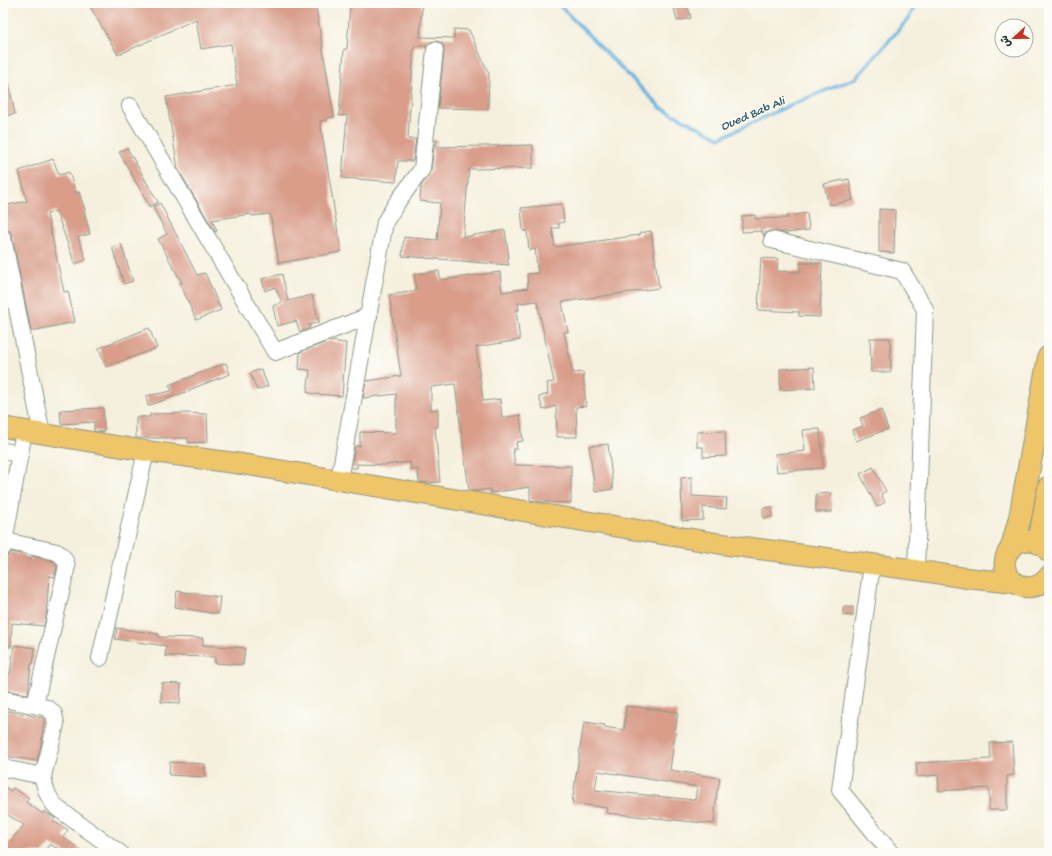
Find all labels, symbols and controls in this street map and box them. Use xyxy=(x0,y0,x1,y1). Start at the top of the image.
north arrow xyxy=(994,18,1034,58)
text: ش xyxy=(999,33,1014,49)
water label: Oued Bab Ali xyxy=(719,93,789,135)

